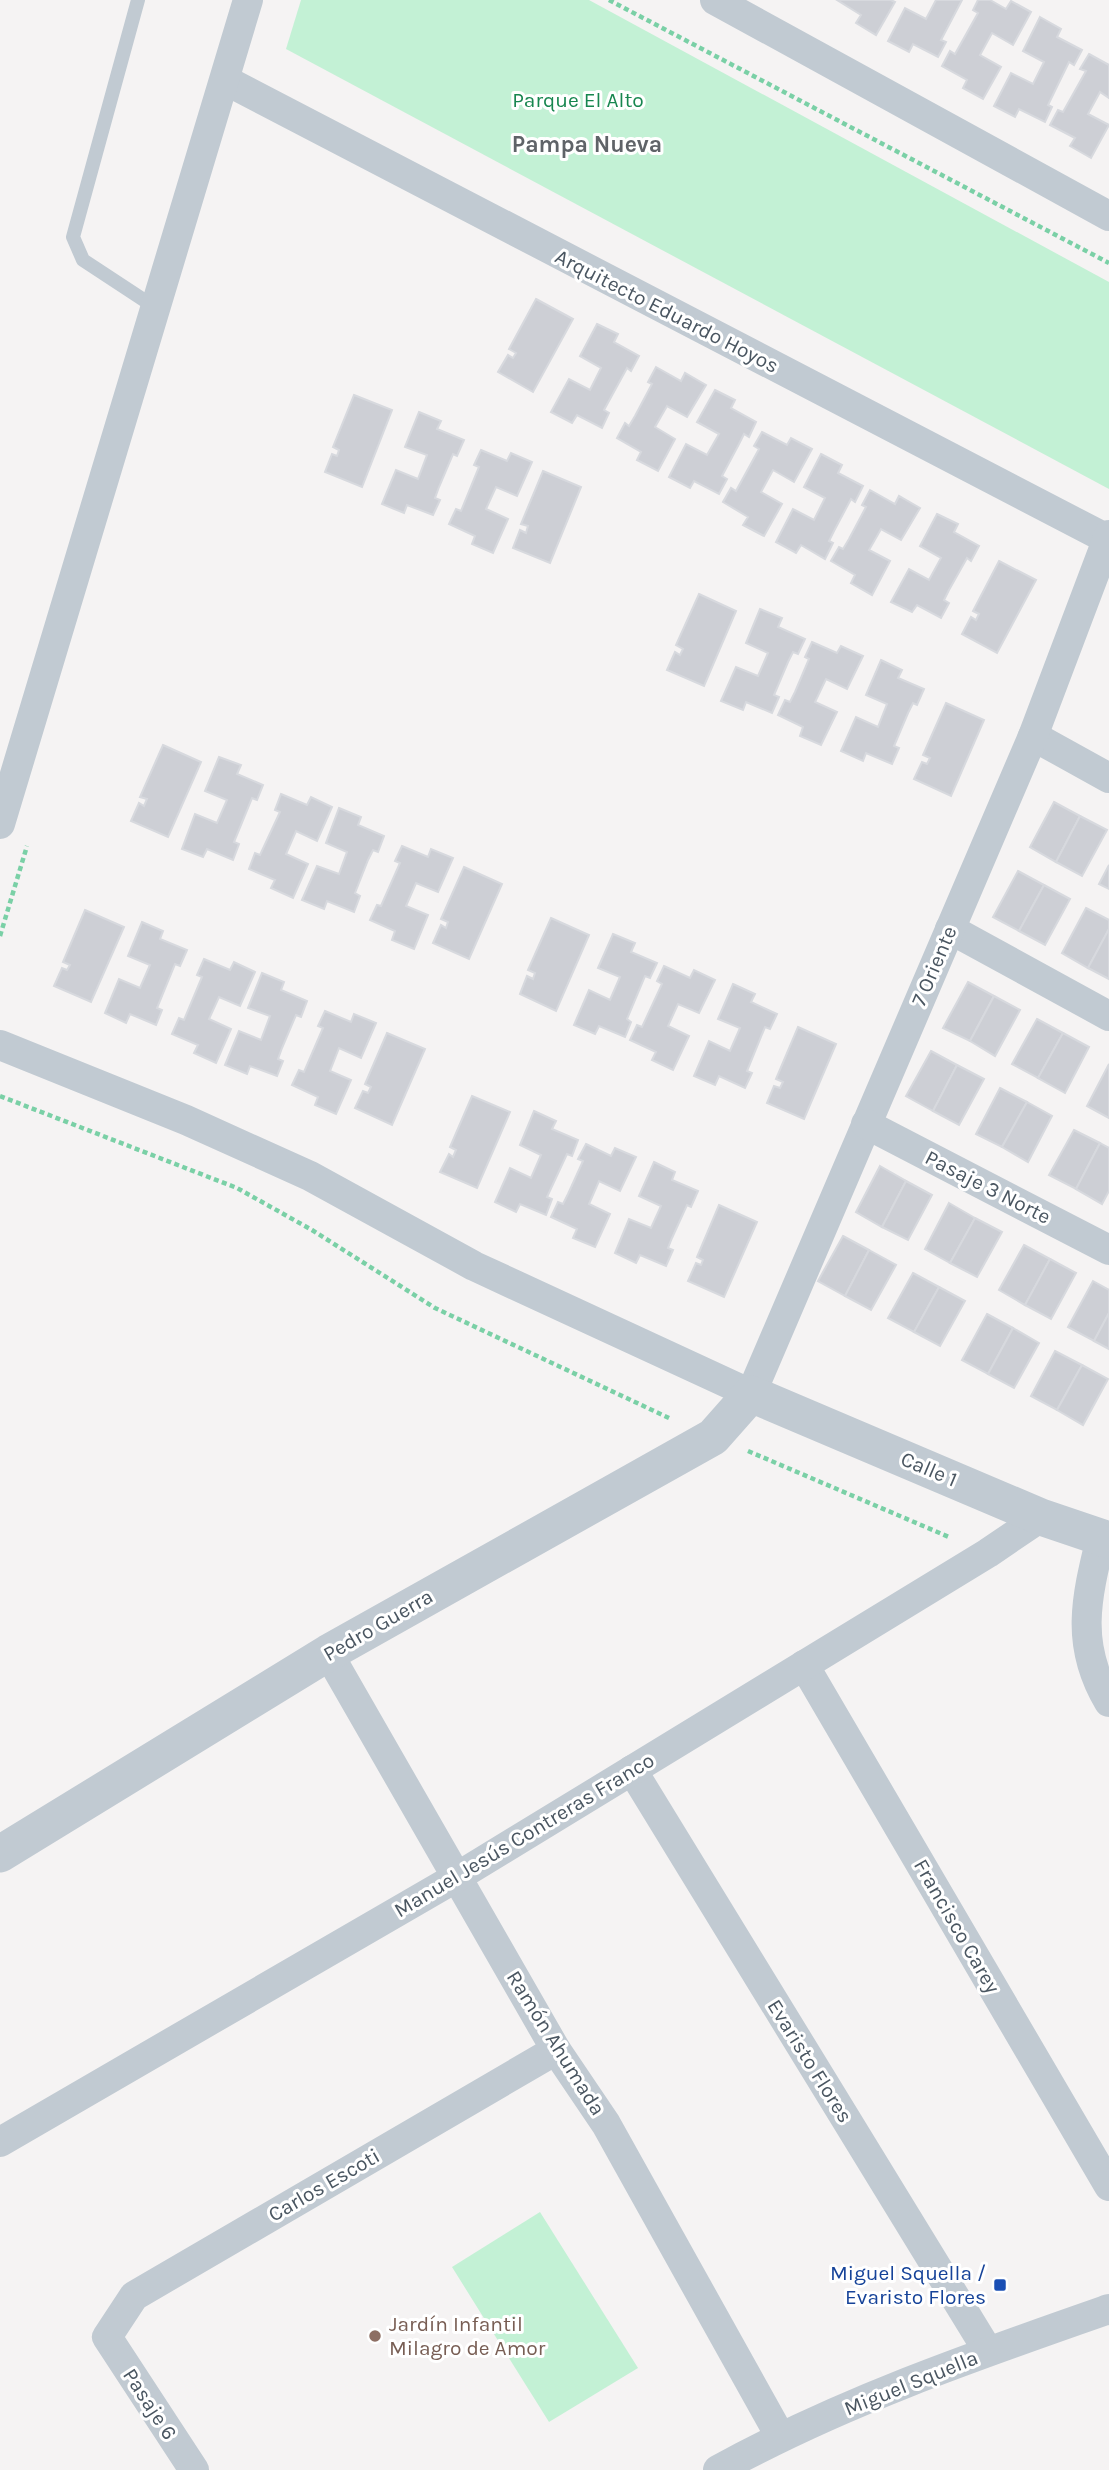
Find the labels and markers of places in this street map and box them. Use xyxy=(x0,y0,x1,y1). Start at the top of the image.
place label: Miguel Squella / Evaristo Flores xyxy=(830,2261,986,2309)
marker: Miguel Squella / Evaristo Flores xyxy=(992,2277,1008,2293)
place label: Jardín Infantil Milagro de Amor xyxy=(389,2312,546,2360)
marker: Jardín Infantil Milagro de Amor xyxy=(367,2328,383,2344)

